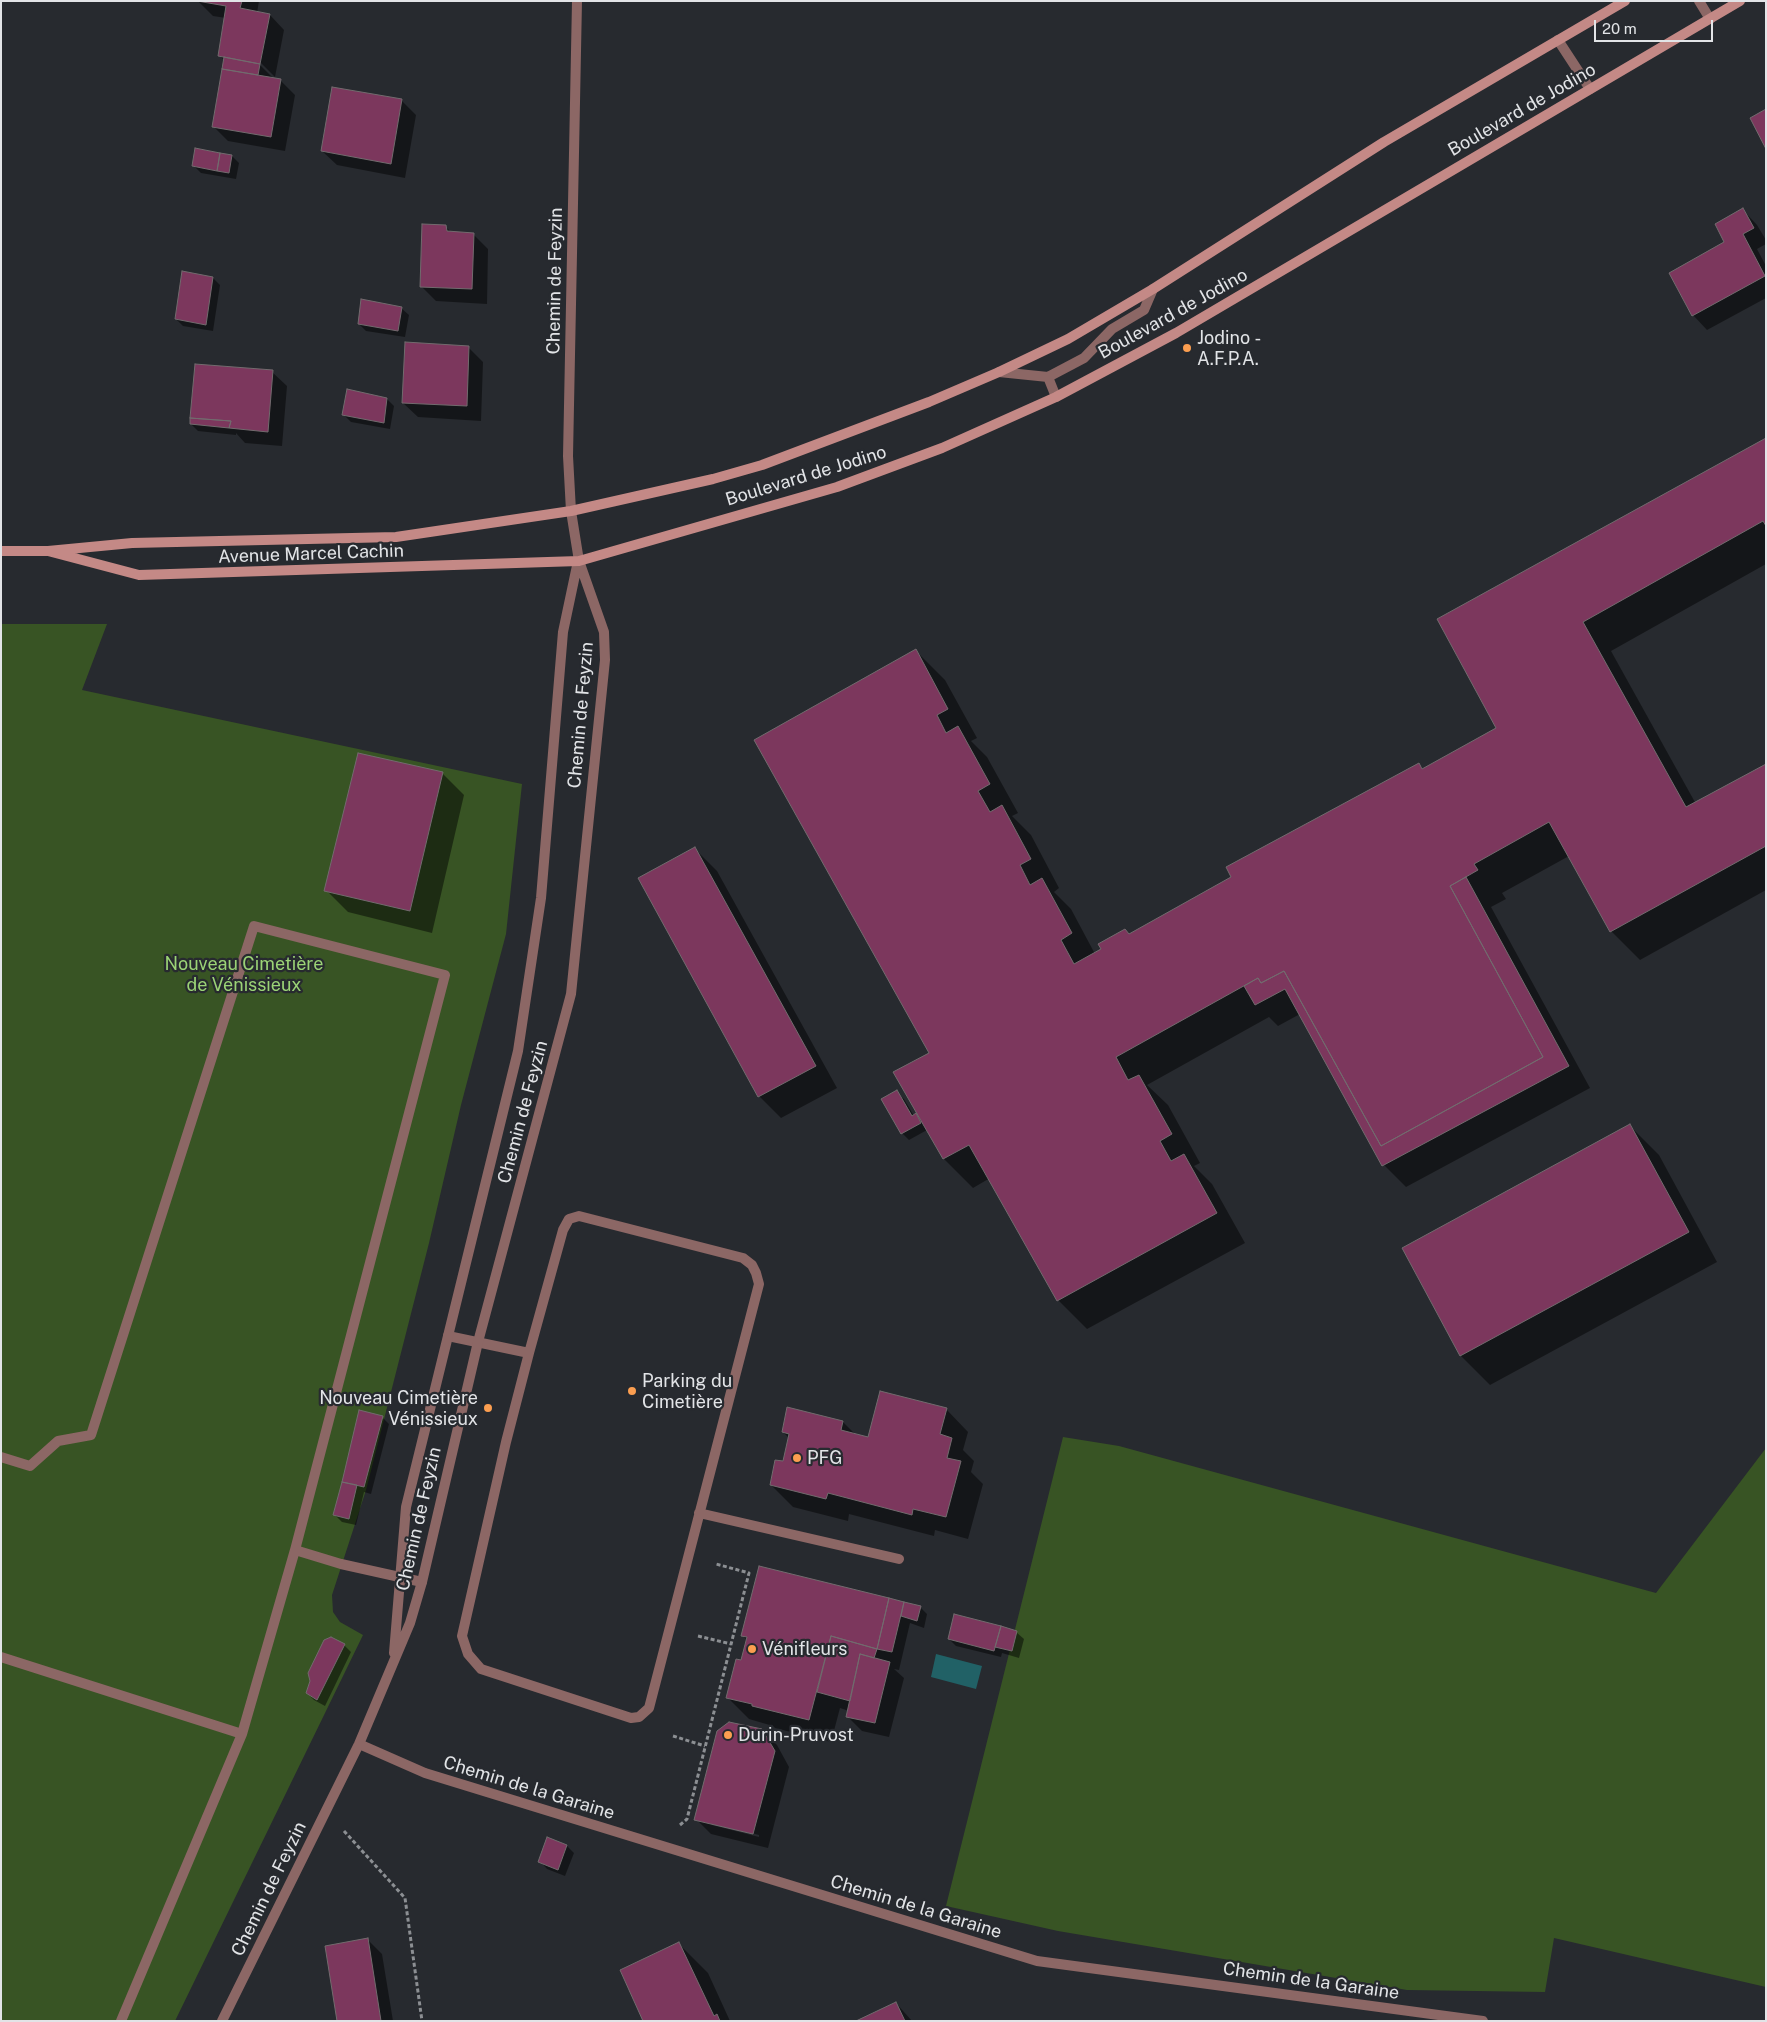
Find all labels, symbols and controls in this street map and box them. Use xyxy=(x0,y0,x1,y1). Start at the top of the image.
scale bar xyxy=(1597,10,1716,42)
text: 20 m xyxy=(1602,20,1637,37)
street label: Boulevard de Jodino xyxy=(1444,59,1600,161)
street label: Chemin de Feyzin xyxy=(543,207,567,355)
street label: Boulevard de Jodino xyxy=(1095,264,1251,364)
place label: Jodino - A.F.P.A. xyxy=(1197,327,1261,369)
marker: Jodino - A.F.P.A. xyxy=(1181,342,1193,354)
street label: Boulevard de Jodino xyxy=(723,441,889,511)
street label: Avenue Marcel Cachin xyxy=(218,540,404,568)
street label: Chemin de Feyzin xyxy=(564,641,598,789)
park label: Nouveau Cimetière de Vénissieux xyxy=(165,953,323,996)
street label: Chemin de Feyzin xyxy=(494,1038,552,1186)
place label: Parking du Cimetière xyxy=(642,1370,732,1412)
marker: Parking du Cimetière xyxy=(626,1385,638,1397)
place label: Nouveau Cimetière Vénissieux xyxy=(319,1387,478,1430)
marker: Nouveau Cimetière Vénissieux xyxy=(482,1402,494,1414)
street label: Chemin de Feyzin xyxy=(392,1445,446,1593)
place label: PFG xyxy=(807,1447,842,1469)
marker: PFG xyxy=(791,1452,803,1464)
place label: Vénifleurs xyxy=(762,1638,847,1660)
marker: Vénifleurs xyxy=(746,1643,758,1655)
place label: Durin-Pruvost xyxy=(738,1724,854,1746)
marker: Durin-Pruvost xyxy=(722,1729,734,1741)
street label: Chemin de la Garaine xyxy=(441,1752,617,1824)
street label: Chemin de Feyzin xyxy=(227,1818,311,1960)
street label: Chemin de la Garaine xyxy=(828,1871,1004,1943)
street label: Chemin de la Garaine xyxy=(1221,1958,1401,2004)

